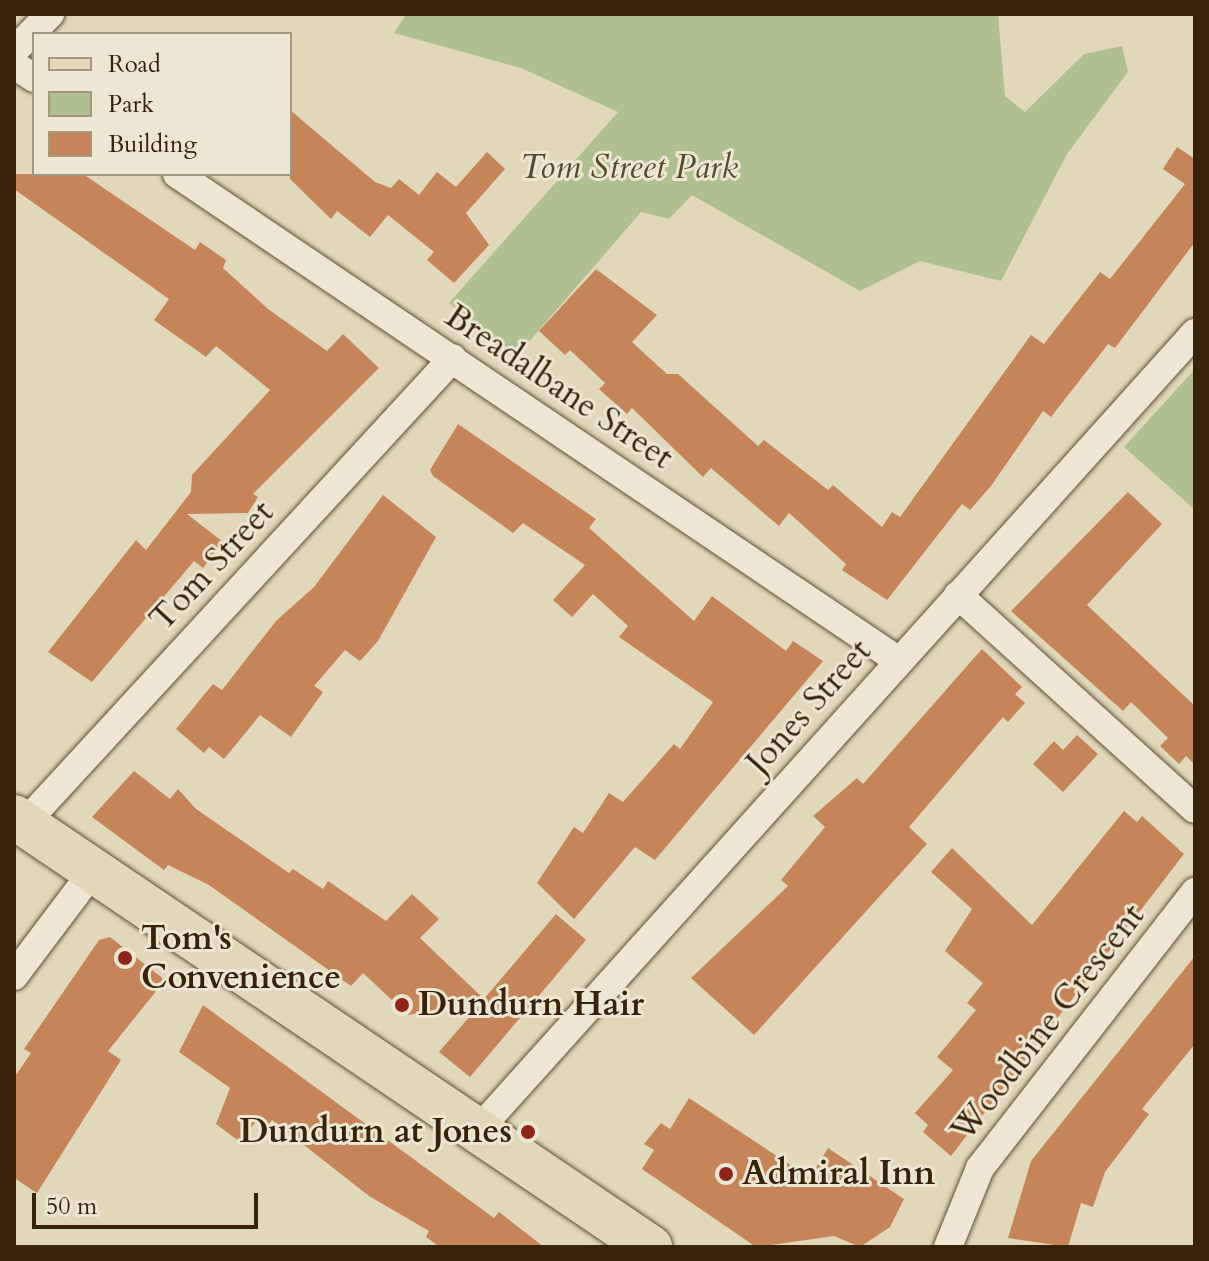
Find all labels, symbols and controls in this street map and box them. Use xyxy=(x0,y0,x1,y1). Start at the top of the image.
legend xyxy=(32,32,292,176)
text: Road xyxy=(108,48,161,81)
text: Park xyxy=(108,88,154,121)
text: Building xyxy=(108,128,197,161)
park label: Tom Street Park xyxy=(520,148,738,188)
street label: Breadalbane Street xyxy=(437,296,681,478)
street label: Tom Street xyxy=(141,492,283,640)
street label: Jones Street xyxy=(738,631,880,783)
street label: Woodbine Crescent xyxy=(943,896,1153,1150)
place label: Tom's Convenience xyxy=(141,918,341,998)
marker: Tom's Convenience xyxy=(116,949,134,967)
place label: Dundurn Hair xyxy=(418,985,644,1025)
marker: Dundurn Hair xyxy=(393,996,411,1014)
place label: Dundurn at Jones xyxy=(239,1112,512,1152)
marker: Dundurn at Jones xyxy=(519,1123,537,1141)
place label: Admiral Inn xyxy=(742,1154,935,1194)
marker: Admiral Inn xyxy=(717,1165,735,1183)
scale bar xyxy=(36,1177,262,1227)
text: 50 m xyxy=(46,1190,97,1223)

